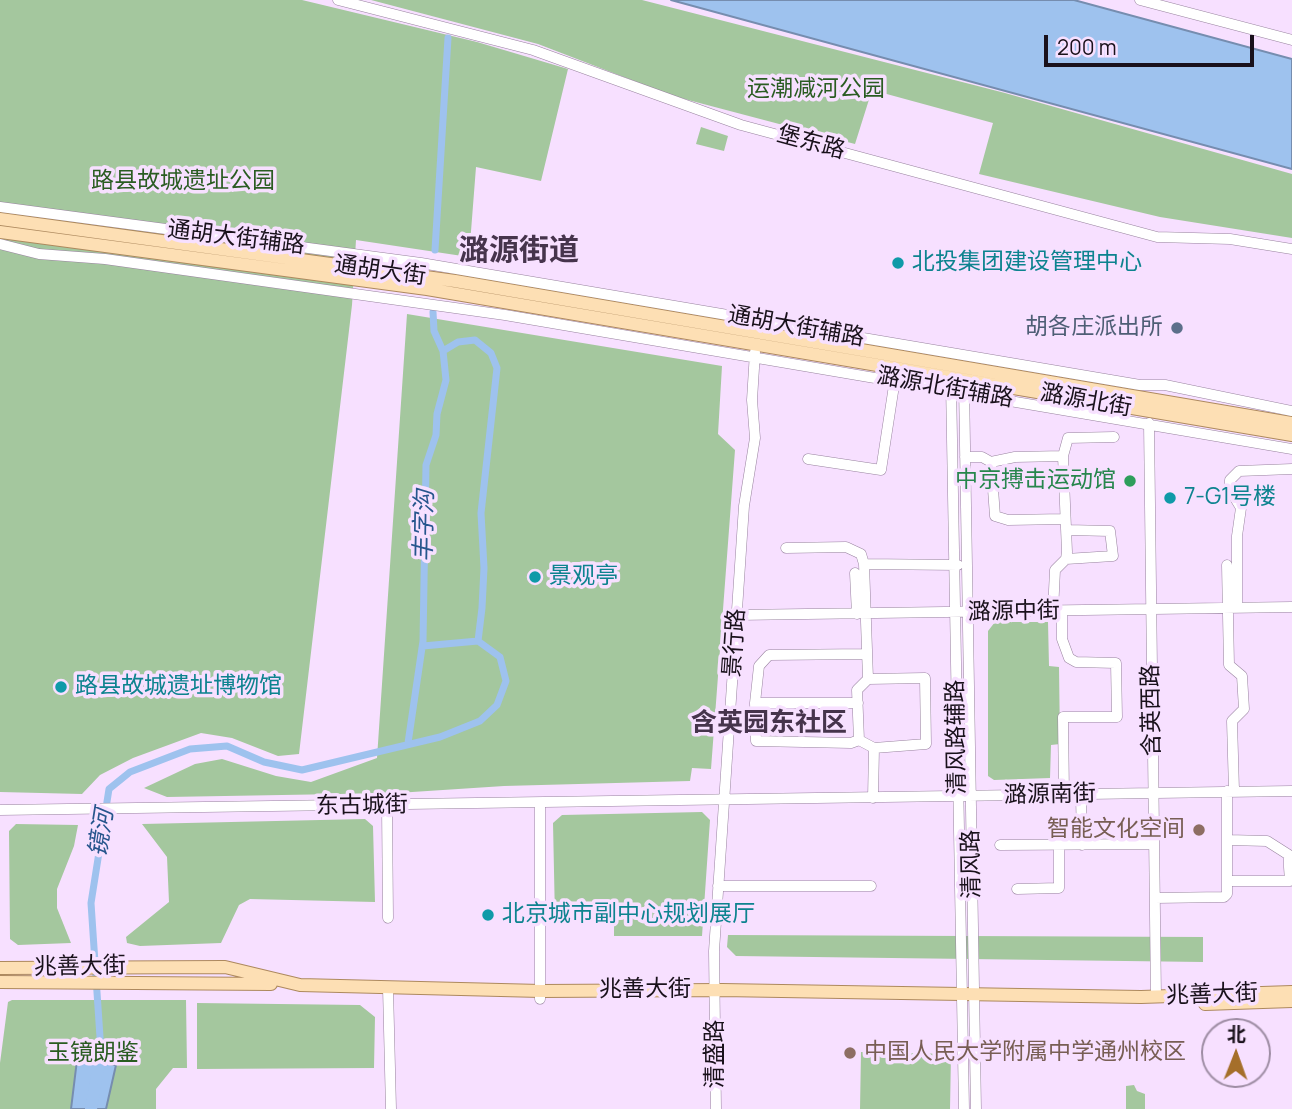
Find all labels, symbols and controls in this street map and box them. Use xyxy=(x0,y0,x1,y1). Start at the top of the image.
scale bar xyxy=(1047,21,1257,65)
text: 200 m xyxy=(1057,33,1117,61)
park label: 运潮减河公园 xyxy=(747,76,885,104)
street label: 堡东路 xyxy=(774,121,848,165)
park label: 路县故城遗址公园 xyxy=(91,168,275,196)
street label: 通胡大街辅路 xyxy=(166,216,306,260)
district label: 潞源街道 xyxy=(459,234,579,270)
place label: 北投集团建设管理中心 xyxy=(912,249,1142,277)
street label: 通胡大街 xyxy=(333,251,427,291)
marker: 北投集团建设管理中心 xyxy=(890,255,906,271)
street label: 通胡大街辅路 xyxy=(726,301,866,353)
place label: 胡各庄派出所 xyxy=(1025,314,1163,342)
marker: 胡各庄派出所 xyxy=(1169,320,1185,336)
street label: 潞源北街辅路 xyxy=(875,362,1015,414)
street label: 潞源北街 xyxy=(1038,379,1134,423)
place label: 中京搏击运动馆 xyxy=(955,467,1116,495)
marker: 中京搏击运动馆 xyxy=(1122,473,1138,489)
place label: 7-G1号楼 xyxy=(1184,484,1276,512)
water label: 丰字沟 xyxy=(410,490,440,562)
marker: 7-G1号楼 xyxy=(1162,490,1178,506)
place label: 景观亭 xyxy=(549,563,618,591)
marker: 景观亭 xyxy=(527,569,543,585)
street label: 潞源中街 xyxy=(968,597,1060,627)
street label: 景行路 xyxy=(719,608,751,678)
street label: 含英西路 xyxy=(1137,664,1167,756)
place label: 路县故城遗址博物馆 xyxy=(75,673,282,701)
marker: 路县故城遗址博物馆 xyxy=(53,679,69,695)
street label: 清风路辅路 xyxy=(942,679,972,795)
district label: 含英园东社区 xyxy=(691,708,847,740)
street label: 潞源南街 xyxy=(1004,780,1096,810)
street label: 东古城街 xyxy=(316,791,408,821)
water label: 镜河 xyxy=(84,807,120,859)
place label: 智能文化空间 xyxy=(1047,816,1185,844)
marker: 智能文化空间 xyxy=(1191,822,1207,838)
street label: 清风路 xyxy=(958,829,986,899)
place label: 北京城市副中心规划展厅 xyxy=(502,901,755,929)
marker: 北京城市副中心规划展厅 xyxy=(480,907,496,923)
street label: 兆善大街 xyxy=(34,952,126,982)
street label: 兆善大街 xyxy=(599,976,691,1004)
street label: 兆善大街 xyxy=(1166,980,1258,1010)
north arrow xyxy=(1201,1018,1271,1088)
street label: 清盛路 xyxy=(702,1020,730,1088)
text: 北 xyxy=(1227,1021,1246,1047)
place label: 中国人民大学附属中学通州校区 xyxy=(864,1039,1186,1067)
park label: 玉镜朗鉴 xyxy=(47,1040,139,1068)
marker: 中国人民大学附属中学通州校区 xyxy=(842,1045,858,1061)

